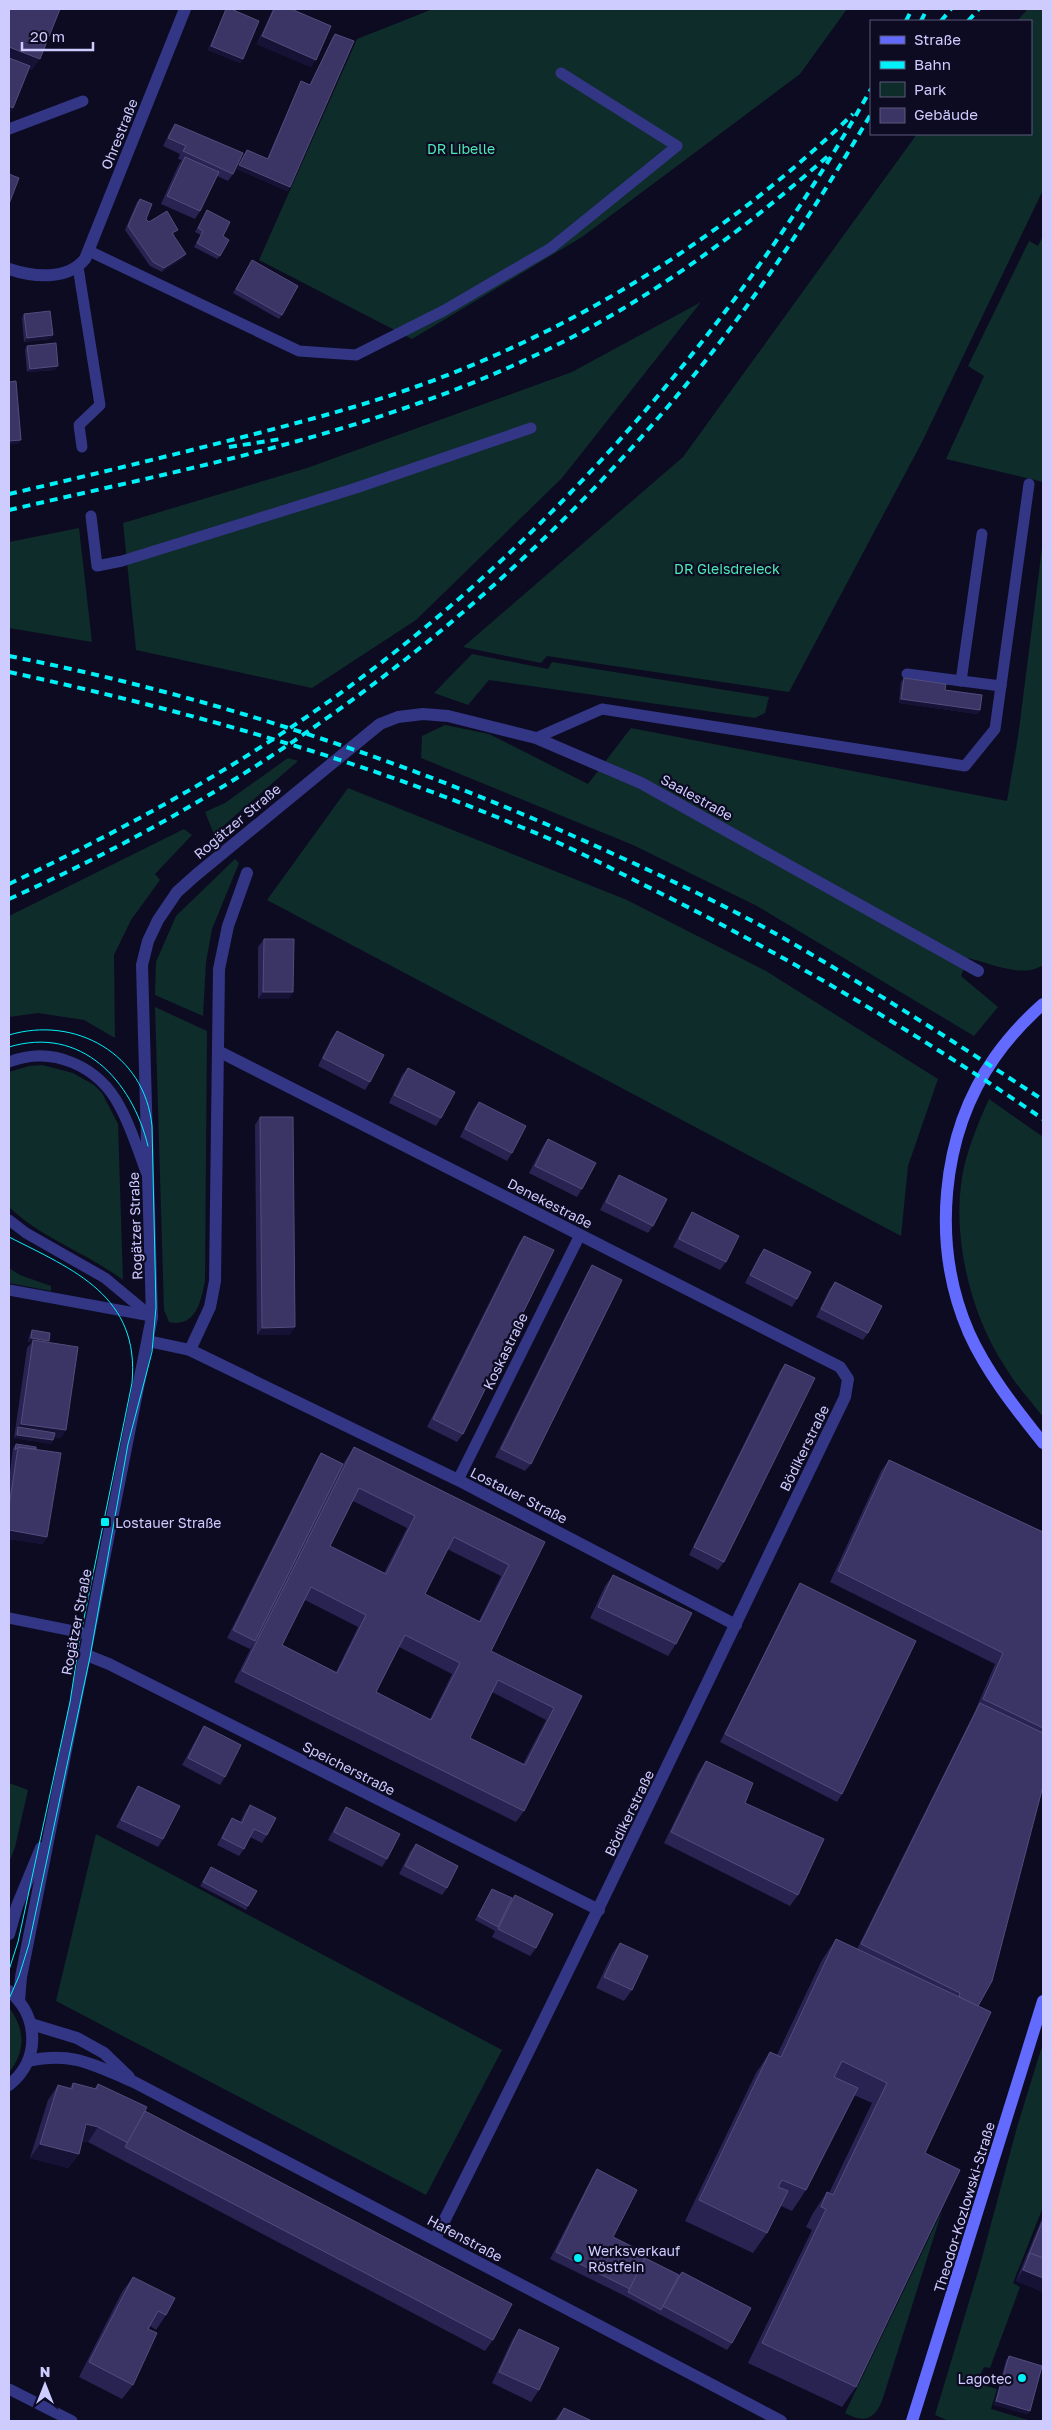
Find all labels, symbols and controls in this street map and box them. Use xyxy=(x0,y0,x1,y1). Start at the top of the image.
scale bar xyxy=(22,20,94,52)
legend xyxy=(870,20,1032,135)
text: 20 m xyxy=(30,27,65,45)
text: Straße xyxy=(914,30,961,48)
text: Bahn xyxy=(914,55,951,73)
text: Park xyxy=(914,80,947,98)
street label: Ohrestraße xyxy=(97,96,141,172)
text: Gebäude xyxy=(914,105,978,123)
park label: DR Libelle xyxy=(427,140,495,157)
park label: DR Gleisdreieck xyxy=(674,560,780,577)
street label: Saalestraße xyxy=(658,770,736,824)
street label: Rogätzer Straße xyxy=(190,780,284,862)
street label: Rogätzer Straße xyxy=(125,1172,145,1280)
street label: Denekestraße xyxy=(505,1174,595,1232)
street label: Koskastraße xyxy=(479,1310,531,1392)
street label: Bödikerstraße xyxy=(776,1402,832,1494)
street label: Lostauer Straße xyxy=(468,1463,570,1527)
place label: Lostauer Straße xyxy=(115,1514,221,1531)
marker: Lostauer Straße xyxy=(99,1516,111,1528)
street label: Rogätzer Straße xyxy=(57,1567,95,1677)
street label: Speicherstraße xyxy=(300,1737,398,1799)
street label: Bödikerstraße xyxy=(601,1767,657,1859)
street label: Theodor-Kozlowski-Straße xyxy=(930,2120,998,2294)
street label: Hafenstraße xyxy=(424,2211,506,2265)
place label: Werksverkauf Röstfein xyxy=(588,2242,680,2275)
marker: Werksverkauf Röstfein xyxy=(572,2252,584,2264)
north arrow xyxy=(20,2360,70,2410)
text: N xyxy=(40,2363,50,2380)
place label: Lagotec xyxy=(958,2370,1012,2387)
marker: Lagotec xyxy=(1016,2372,1028,2384)

